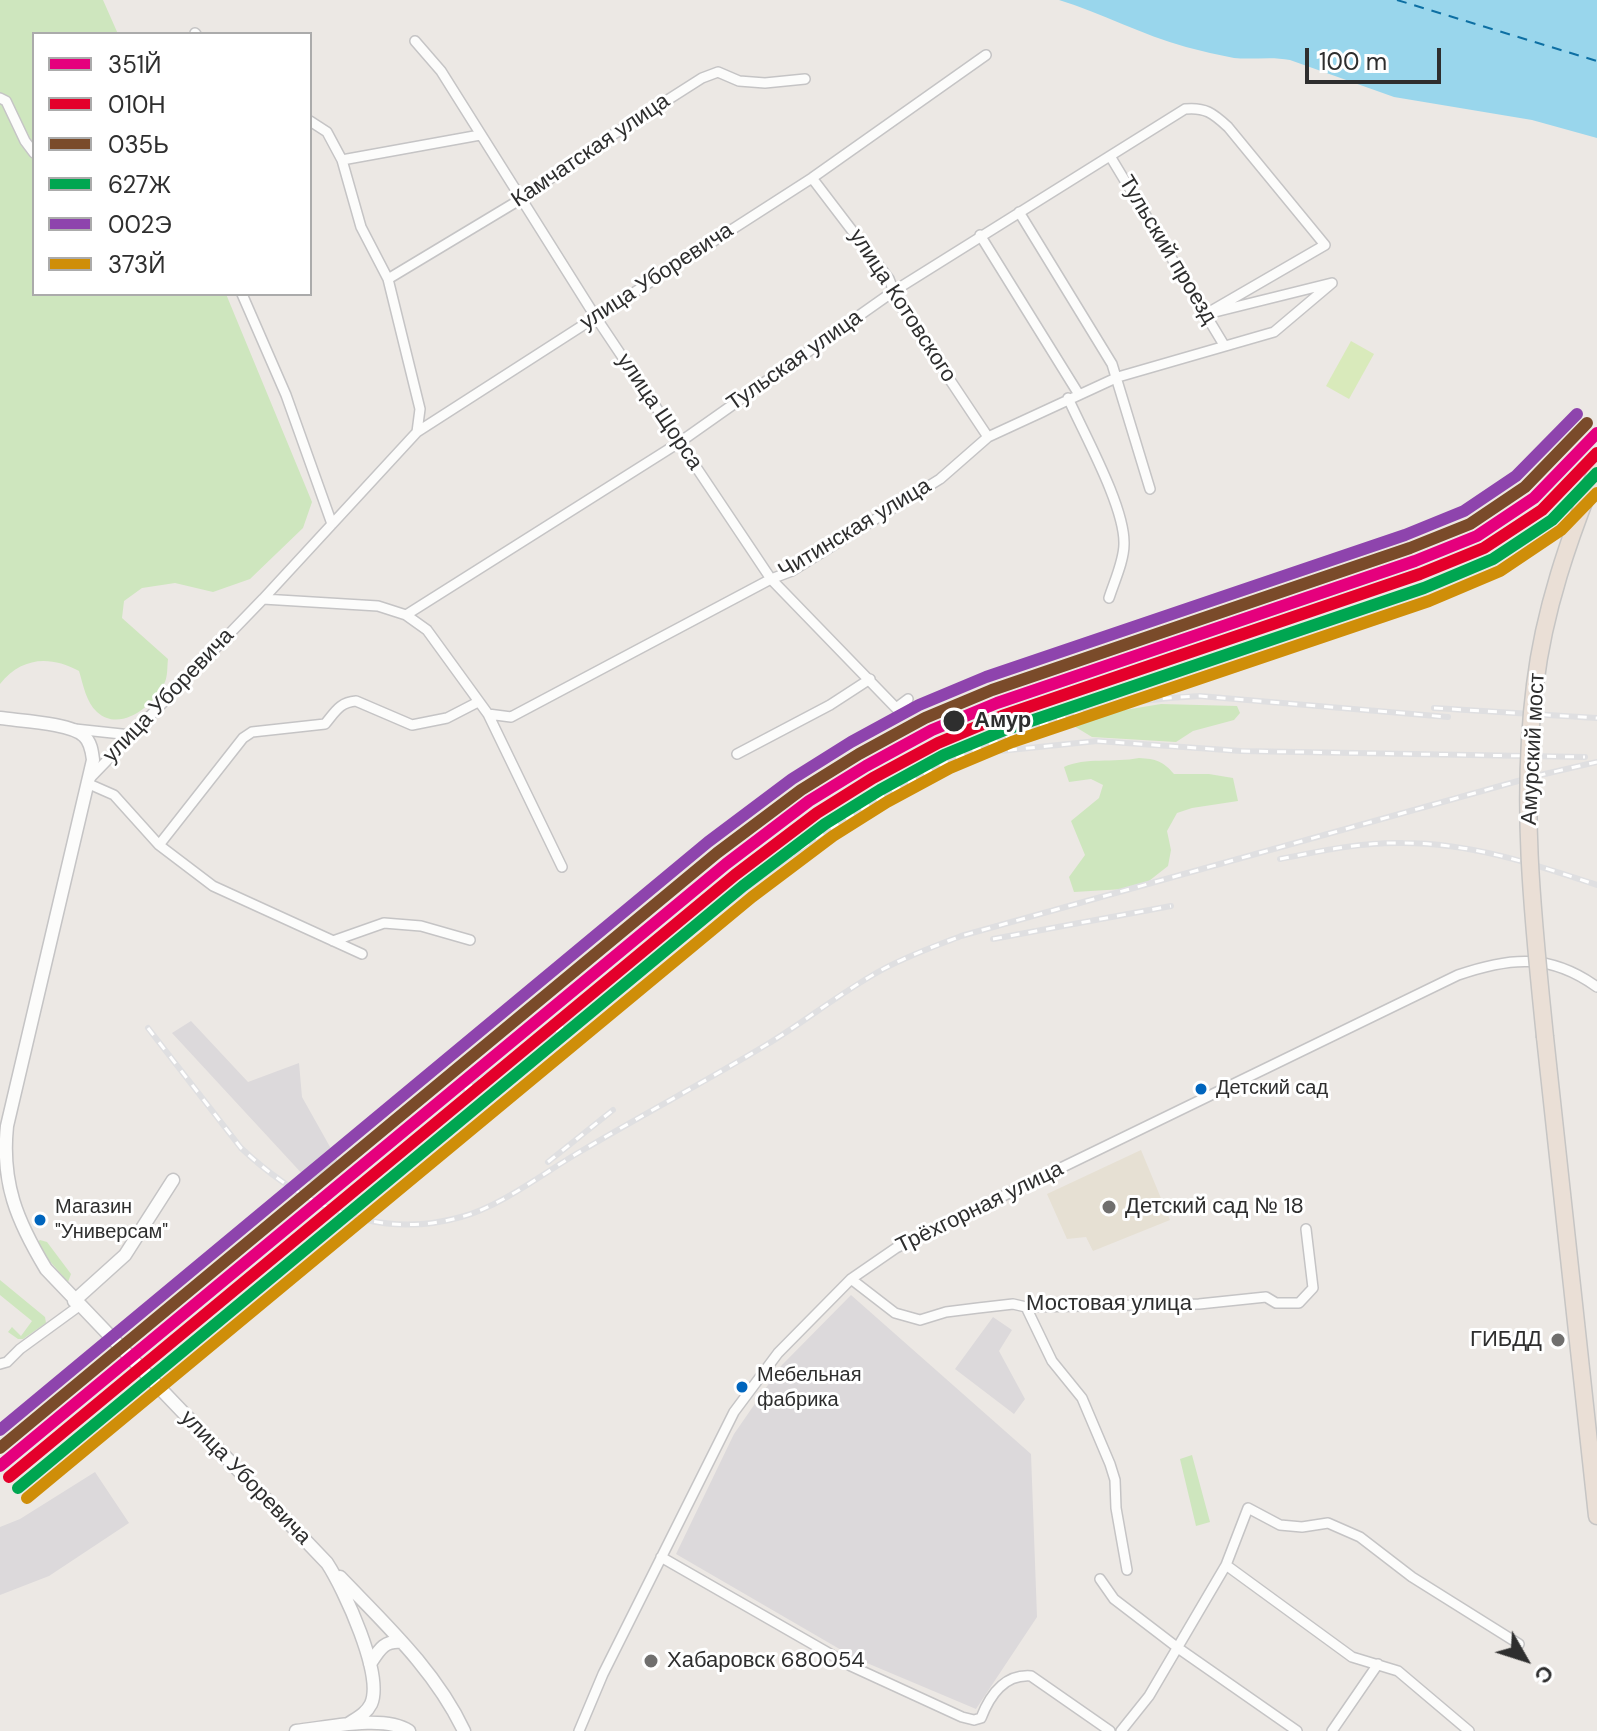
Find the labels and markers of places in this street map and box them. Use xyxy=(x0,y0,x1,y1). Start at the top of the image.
marker: Амур xyxy=(941,708,967,734)
place label: Амур xyxy=(974,708,1031,734)
place label: Детский сад xyxy=(1216,1077,1328,1101)
marker: Детский сад xyxy=(1193,1081,1209,1097)
place label: Детский сад № 18 xyxy=(1125,1194,1304,1220)
place label: Магазин "Универсам" xyxy=(55,1196,168,1243)
marker: Детский сад № 18 xyxy=(1100,1198,1118,1216)
marker: Магазин "Универсам" xyxy=(32,1212,48,1228)
place label: ГИБДД xyxy=(1470,1327,1542,1353)
marker: ГИБДД xyxy=(1549,1331,1567,1349)
place label: Мебельная фабрика xyxy=(757,1364,862,1411)
marker: Мебельная фабрика xyxy=(734,1379,750,1395)
place label: Хабаровск 680054 xyxy=(667,1648,865,1674)
marker: Хабаровск 680054 xyxy=(642,1652,660,1670)

